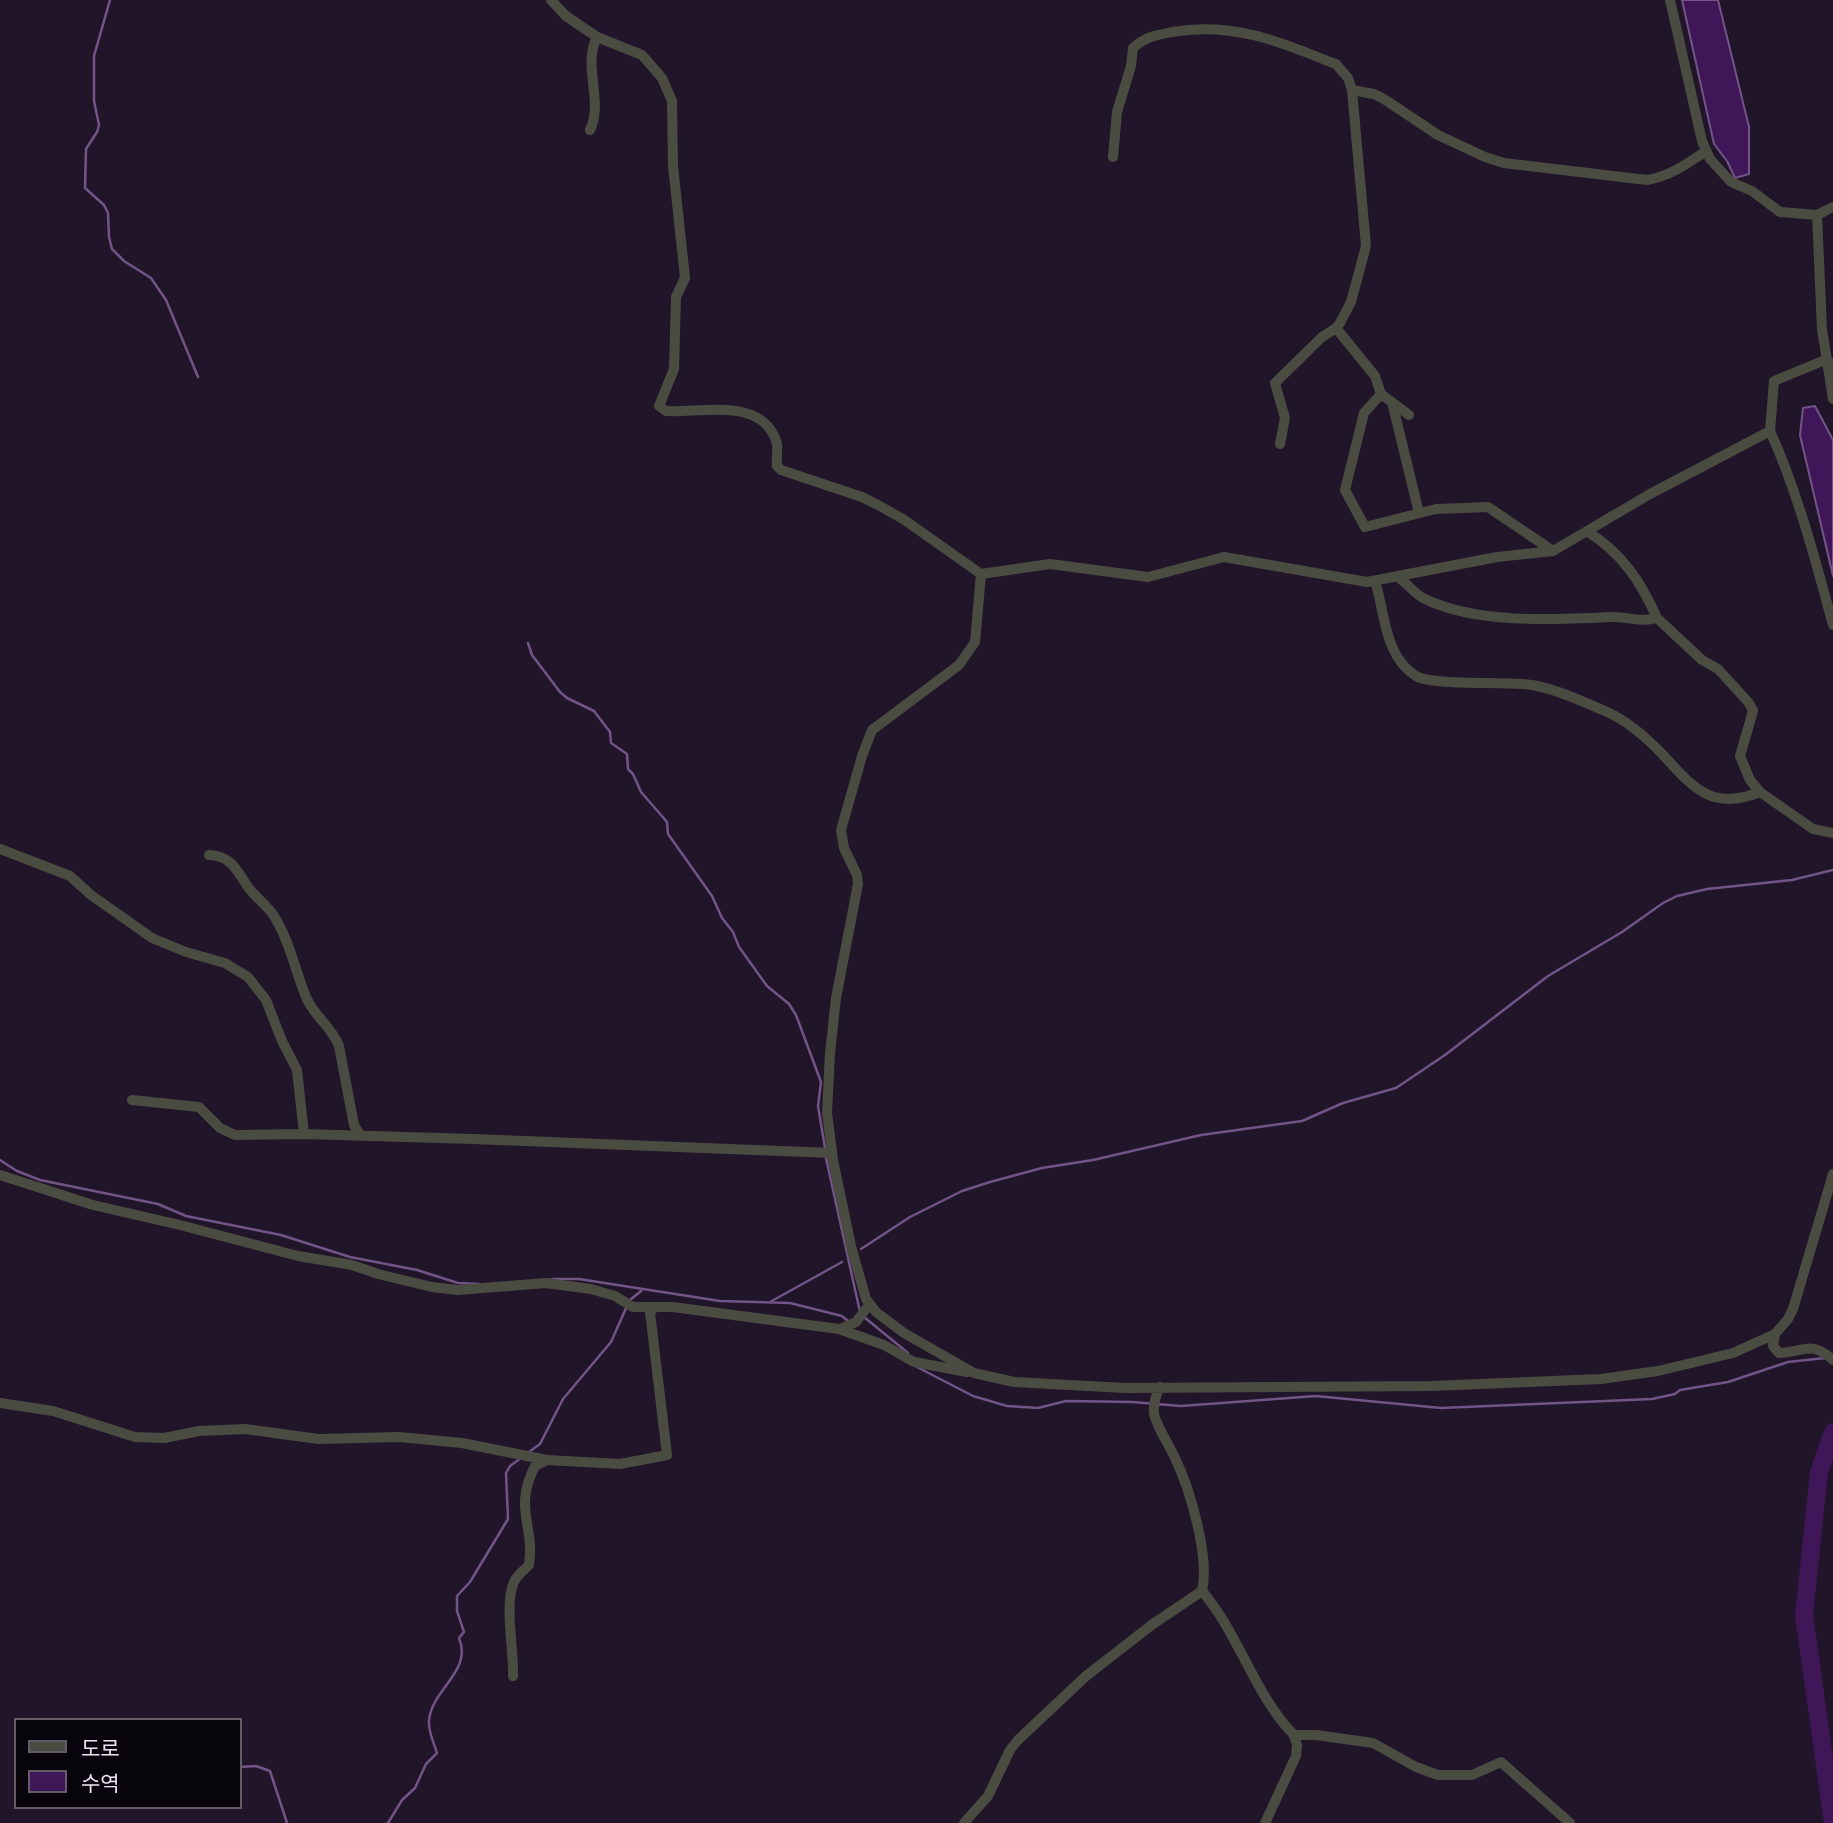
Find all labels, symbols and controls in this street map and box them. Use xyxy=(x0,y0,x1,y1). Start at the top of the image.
legend xyxy=(14,1718,242,1809)
text: 도로 xyxy=(81,1736,120,1761)
text: 수역 xyxy=(81,1771,120,1796)

